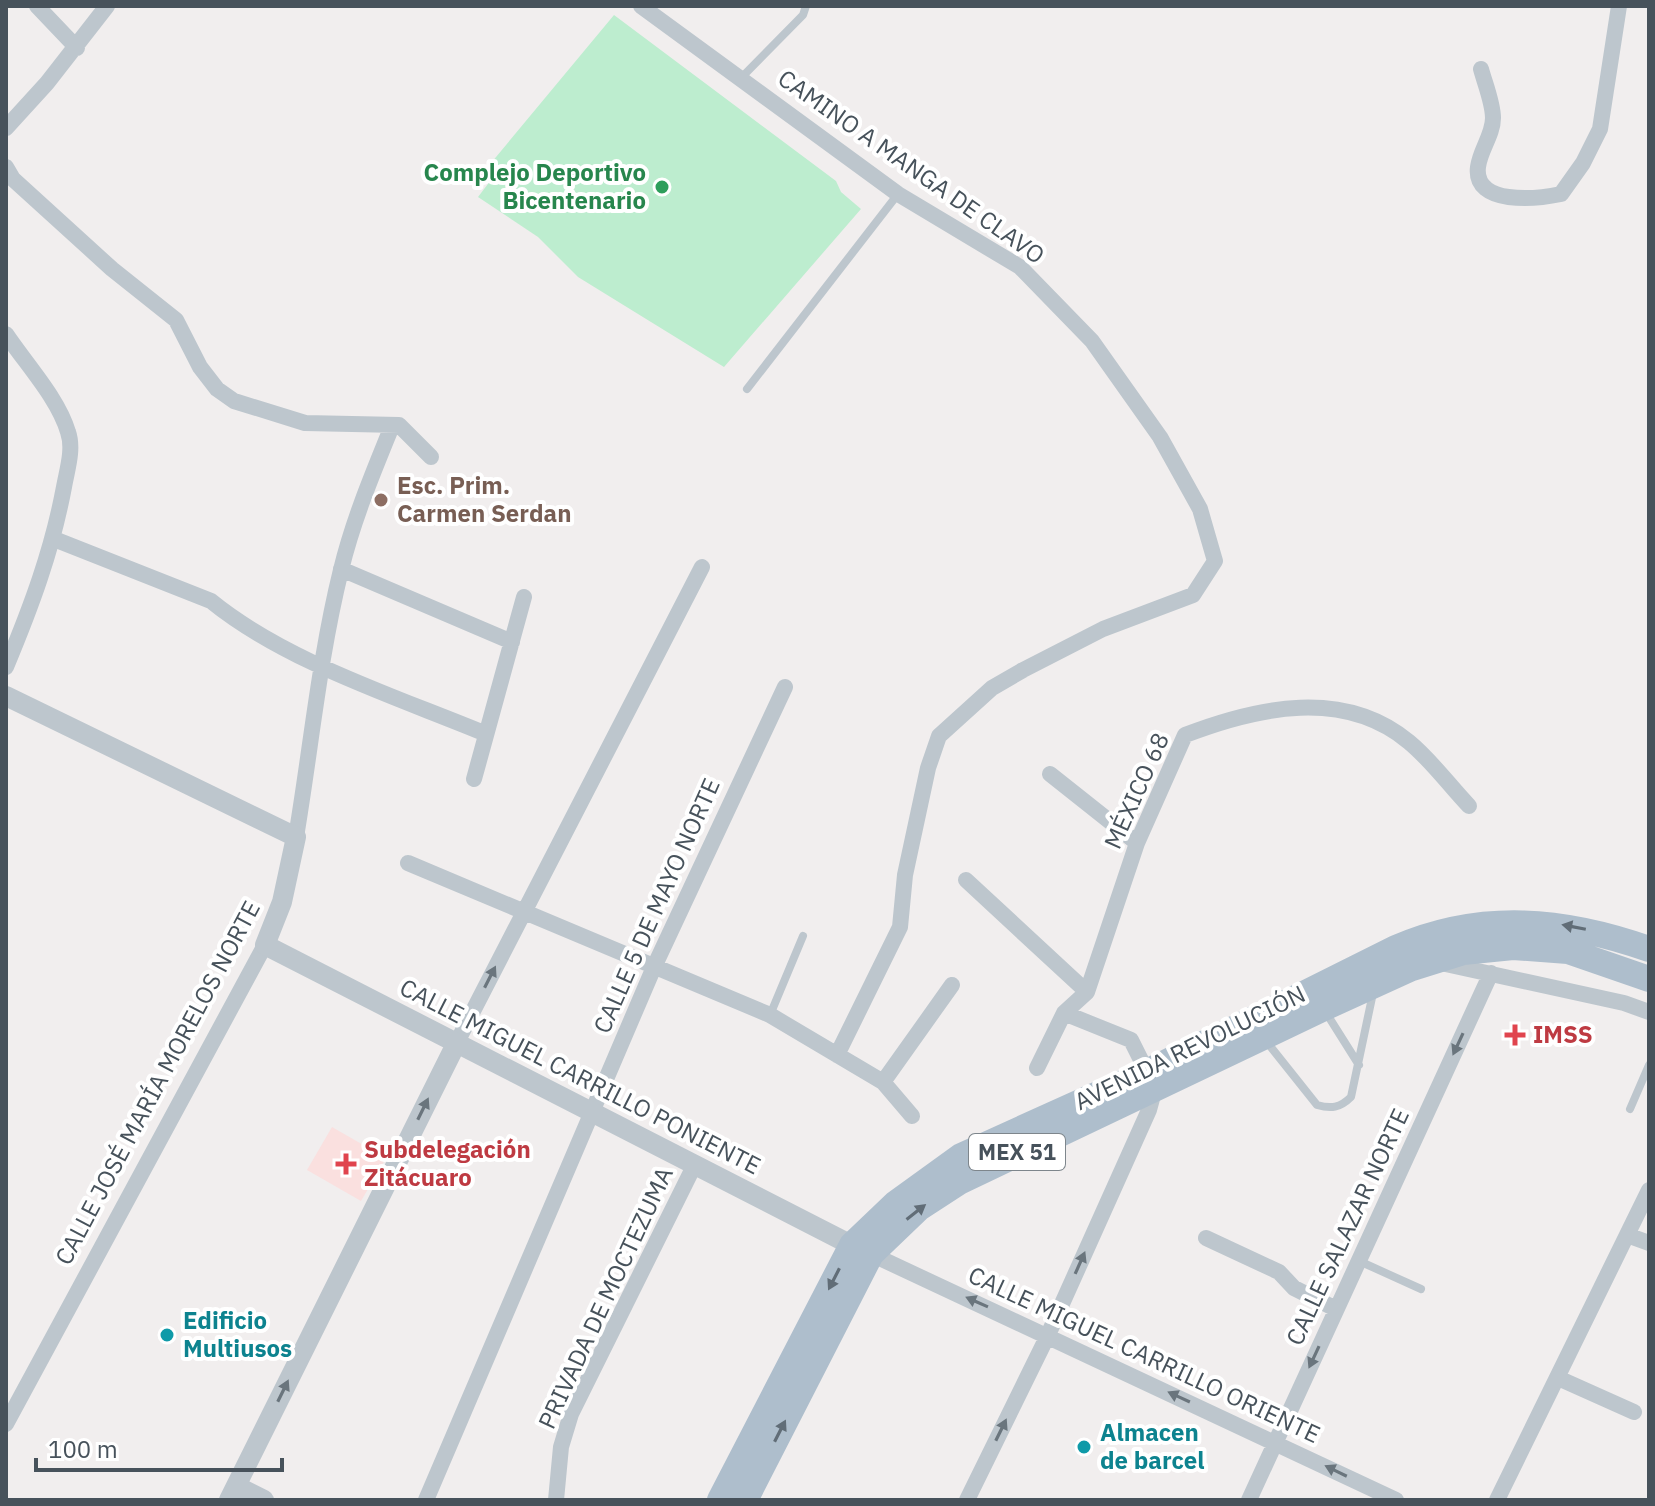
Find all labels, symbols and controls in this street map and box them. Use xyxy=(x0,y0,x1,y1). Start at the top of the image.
street label: CAMINO A MANGA DE CLAVO xyxy=(772,62,1051,271)
place label: Complejo Deportivo Bicentenario xyxy=(424,156,646,216)
marker: Complejo Deportivo Bicentenario xyxy=(653,178,671,196)
place label: Esc. Prim. Carmen Serdan xyxy=(397,469,572,529)
marker: Esc. Prim. Carmen Serdan xyxy=(372,491,390,509)
street label: MÉXICO 68 xyxy=(1096,728,1176,854)
street label: CALLE 5 DE MAYO NORTE xyxy=(585,773,727,1038)
street label: CALLE JOSÉ MARÍA MORELOS NORTE xyxy=(47,895,267,1270)
one-way arrow xyxy=(1562,920,1587,933)
one-way arrow xyxy=(483,966,496,989)
street label: CALLE MIGUEL CARRILLO PONIENTE xyxy=(395,971,766,1181)
street label: AVENIDA REVOLUCIÓN xyxy=(1069,977,1310,1117)
place label: IMSS xyxy=(1533,1018,1593,1050)
marker: IMSS xyxy=(1504,1024,1526,1046)
one-way arrow xyxy=(1451,1032,1465,1056)
one-way arrow xyxy=(417,1097,430,1120)
street label: CALLE SALAZAR NORTE xyxy=(1278,1103,1416,1350)
place label: Subdelegación Zitácuaro xyxy=(364,1133,531,1193)
road number: MEX 51 xyxy=(969,1134,1065,1170)
marker: Subdelegación Zitácuaro xyxy=(335,1153,357,1175)
street label: PRIVADA DE MOCTEZUMA xyxy=(530,1162,680,1434)
one-way arrow xyxy=(906,1204,926,1221)
one-way arrow xyxy=(1073,1252,1087,1275)
street label: CALLE MIGUEL CARRILLO ORIENTE xyxy=(963,1258,1326,1450)
one-way arrow xyxy=(828,1268,841,1291)
one-way arrow xyxy=(965,1296,989,1309)
place label: Edificio Multiusos xyxy=(183,1304,292,1364)
marker: Edificio Multiusos xyxy=(158,1326,176,1344)
one-way arrow xyxy=(1308,1345,1321,1368)
one-way arrow xyxy=(276,1380,290,1403)
one-way arrow xyxy=(1168,1390,1191,1404)
place label: Almacen de barcel xyxy=(1100,1416,1205,1476)
one-way arrow xyxy=(994,1418,1008,1442)
one-way arrow xyxy=(774,1419,787,1442)
scale bar xyxy=(36,1422,282,1472)
text: 100 m xyxy=(48,1433,118,1465)
marker: Almacen de barcel xyxy=(1075,1438,1093,1456)
one-way arrow xyxy=(1324,1464,1347,1478)

